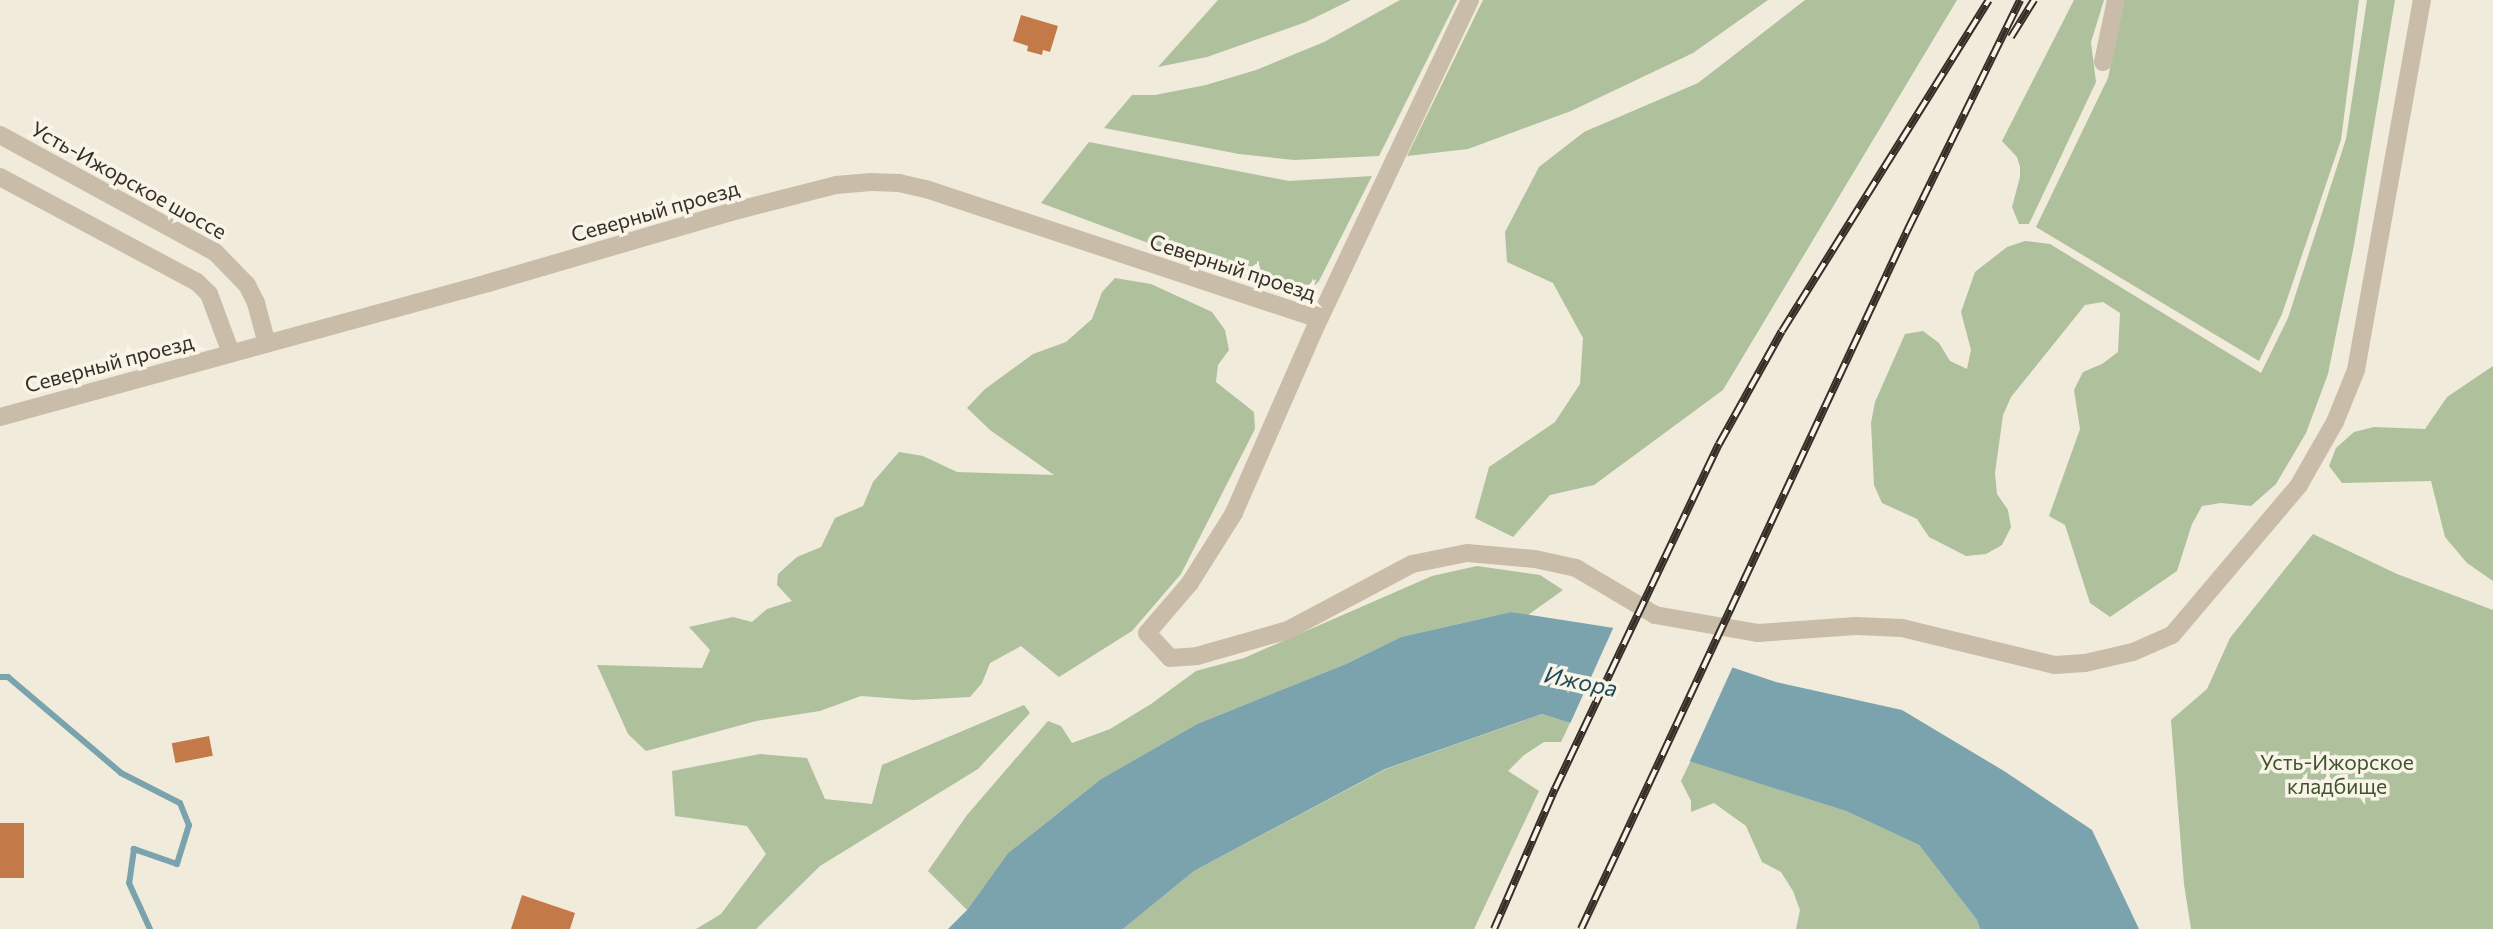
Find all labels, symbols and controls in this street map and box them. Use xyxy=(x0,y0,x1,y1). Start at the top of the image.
street label: Усть-Ижорское шоссе xyxy=(27,116,231,244)
street label: Северный проезд xyxy=(568,175,742,247)
street label: Северный проезд xyxy=(1147,228,1319,306)
street label: Северный проезд xyxy=(22,328,196,398)
water label: Ижора xyxy=(1542,660,1620,702)
park label: Усть-Ижорское кладбище xyxy=(2260,749,2414,799)

